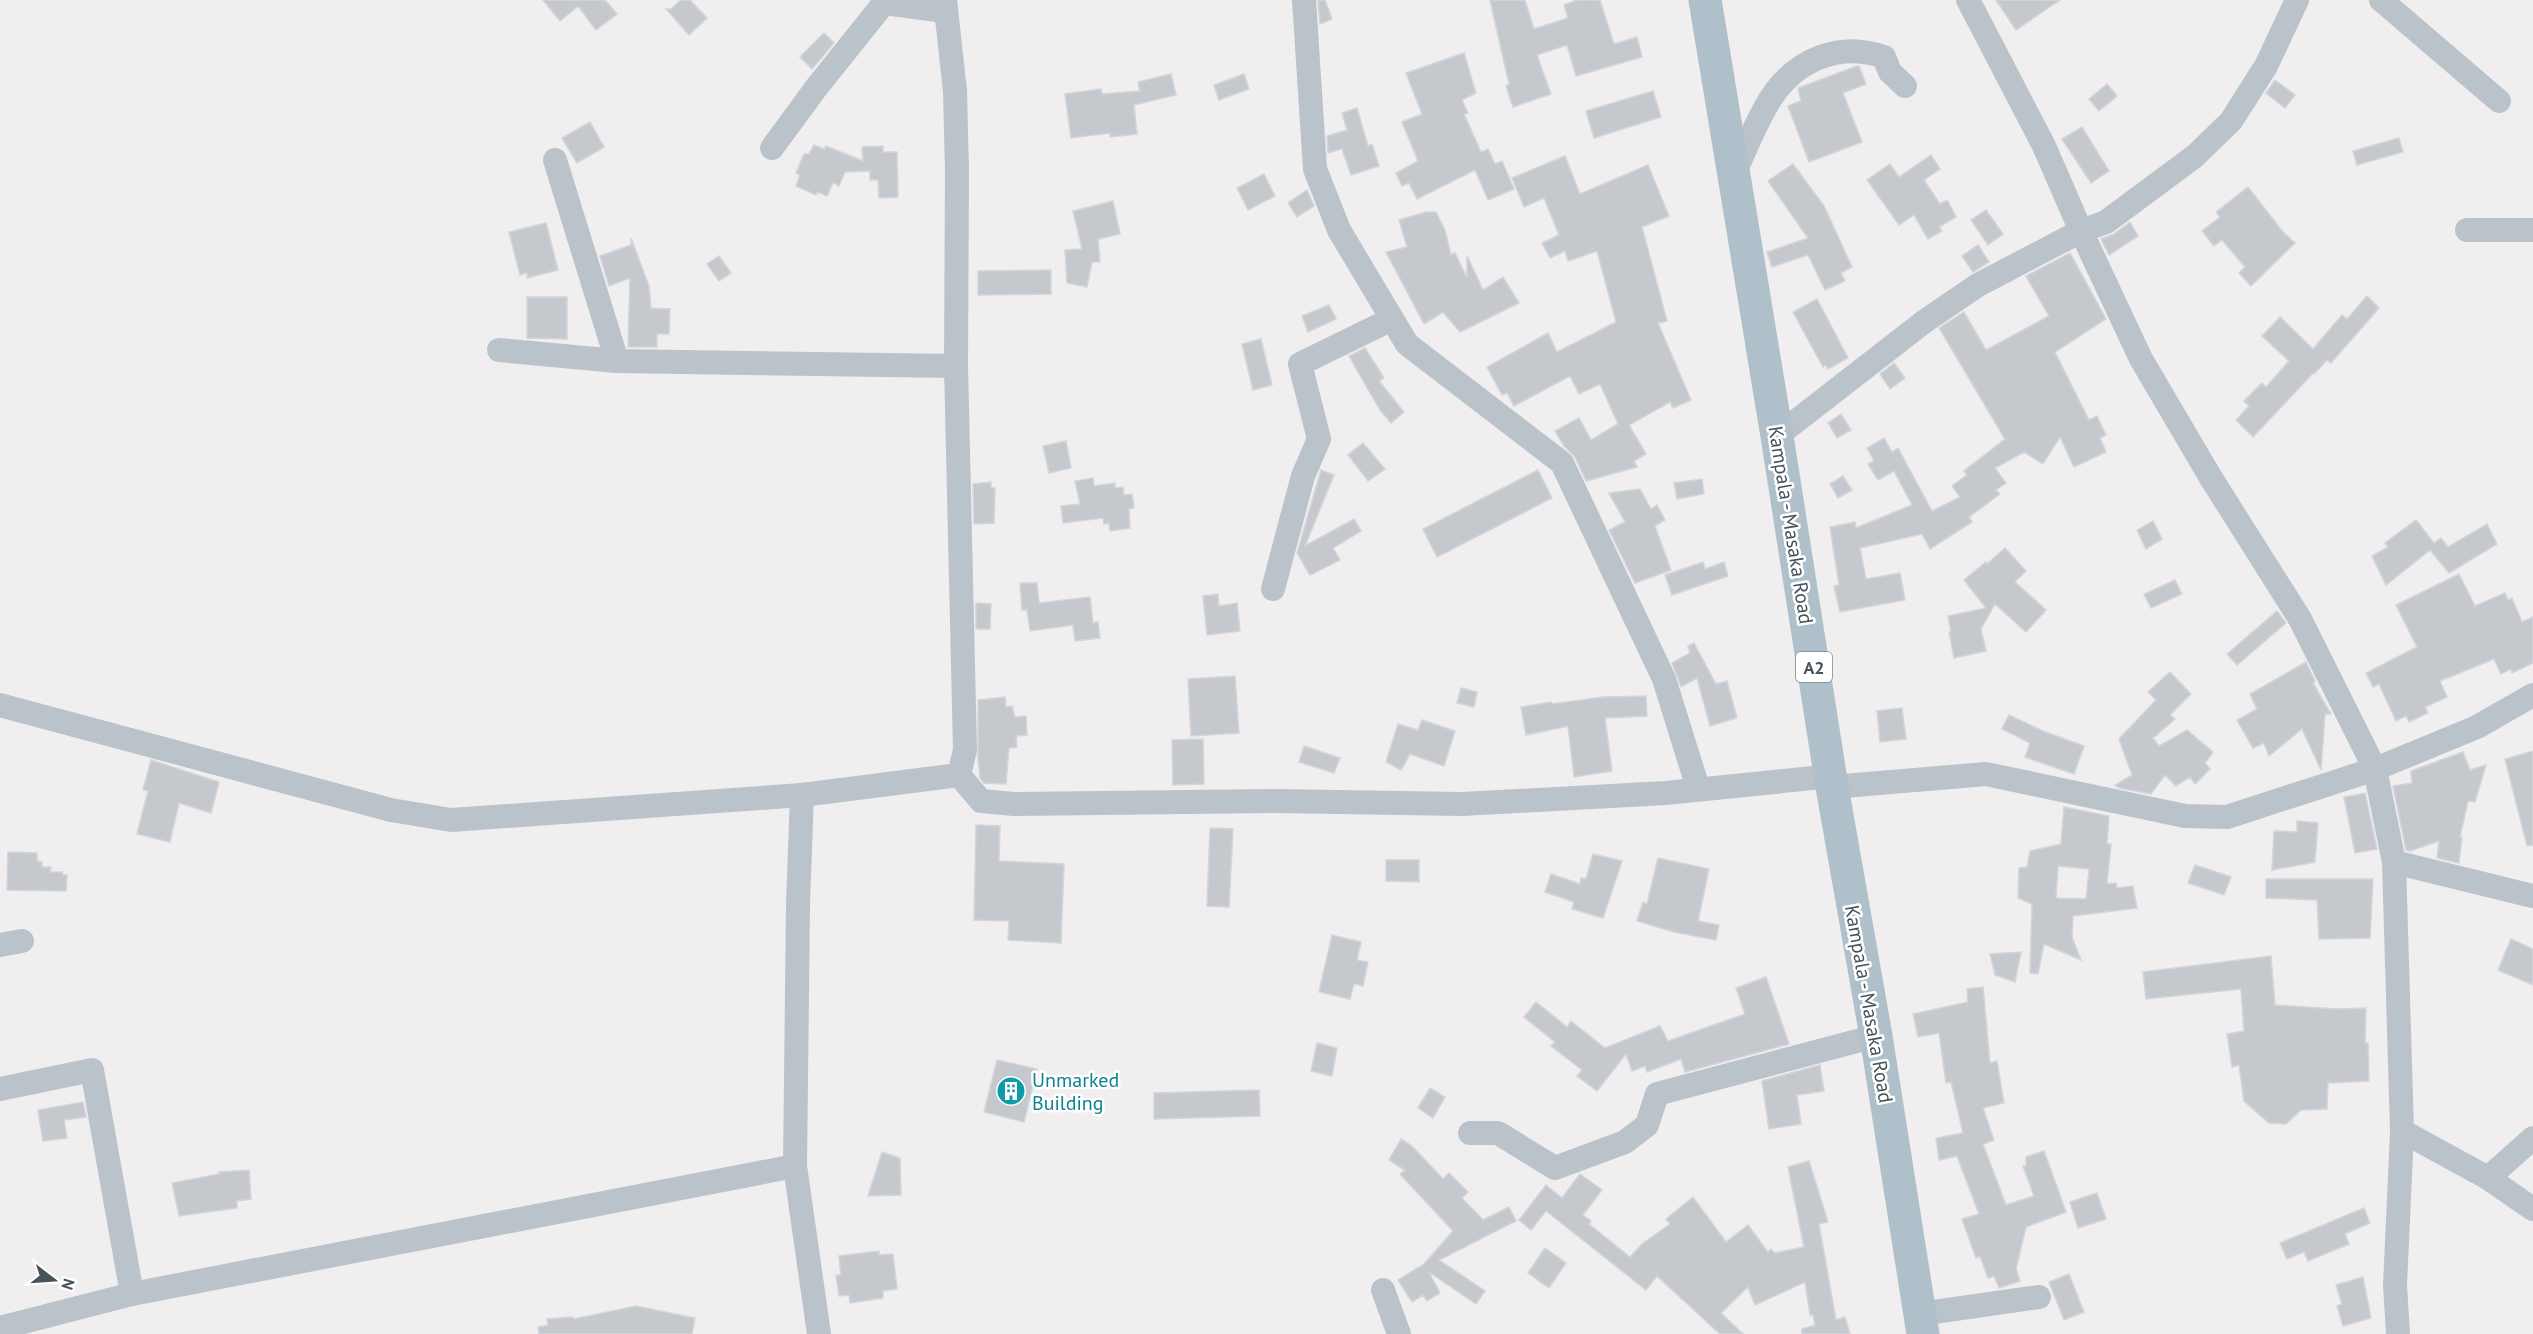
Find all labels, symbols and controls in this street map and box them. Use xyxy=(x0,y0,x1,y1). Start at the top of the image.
street label: Kampala - Masaka Road xyxy=(1762,424,1820,626)
road number: A2 xyxy=(1796,652,1832,682)
street label: Kampala - Masaka Road xyxy=(1839,903,1899,1105)
place label: Unmarked Building xyxy=(1032,1067,1119,1116)
building icon: Unmarked Building xyxy=(995,1075,1027,1107)
north arrow xyxy=(24,1250,84,1310)
text: N xyxy=(57,1276,79,1292)

